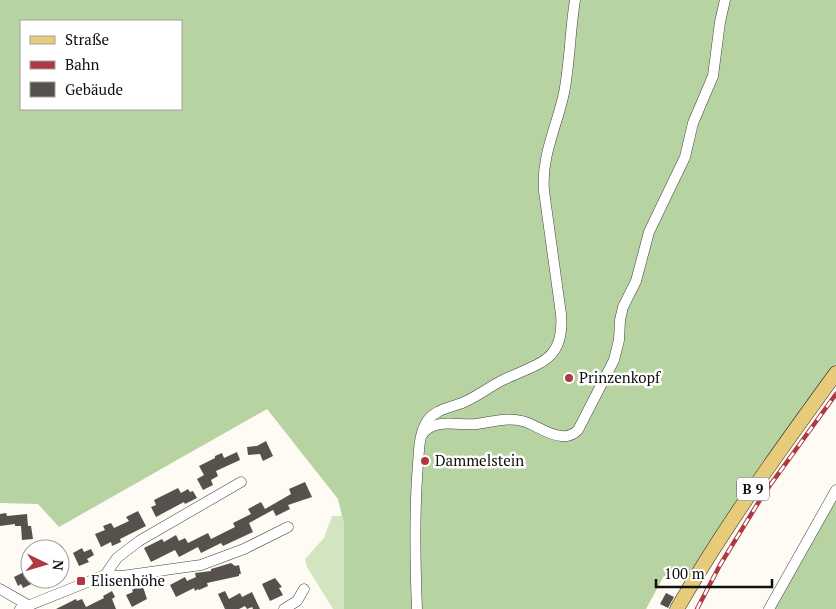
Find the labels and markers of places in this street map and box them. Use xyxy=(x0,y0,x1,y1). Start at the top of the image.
place label: Prinzenkopf xyxy=(579,367,661,387)
marker: Prinzenkopf xyxy=(563,372,575,384)
place label: Dammelstein xyxy=(435,450,524,470)
marker: Dammelstein xyxy=(419,455,431,467)
place label: Elisenhöhe xyxy=(91,570,165,590)
marker: Elisenhöhe xyxy=(75,575,87,587)

